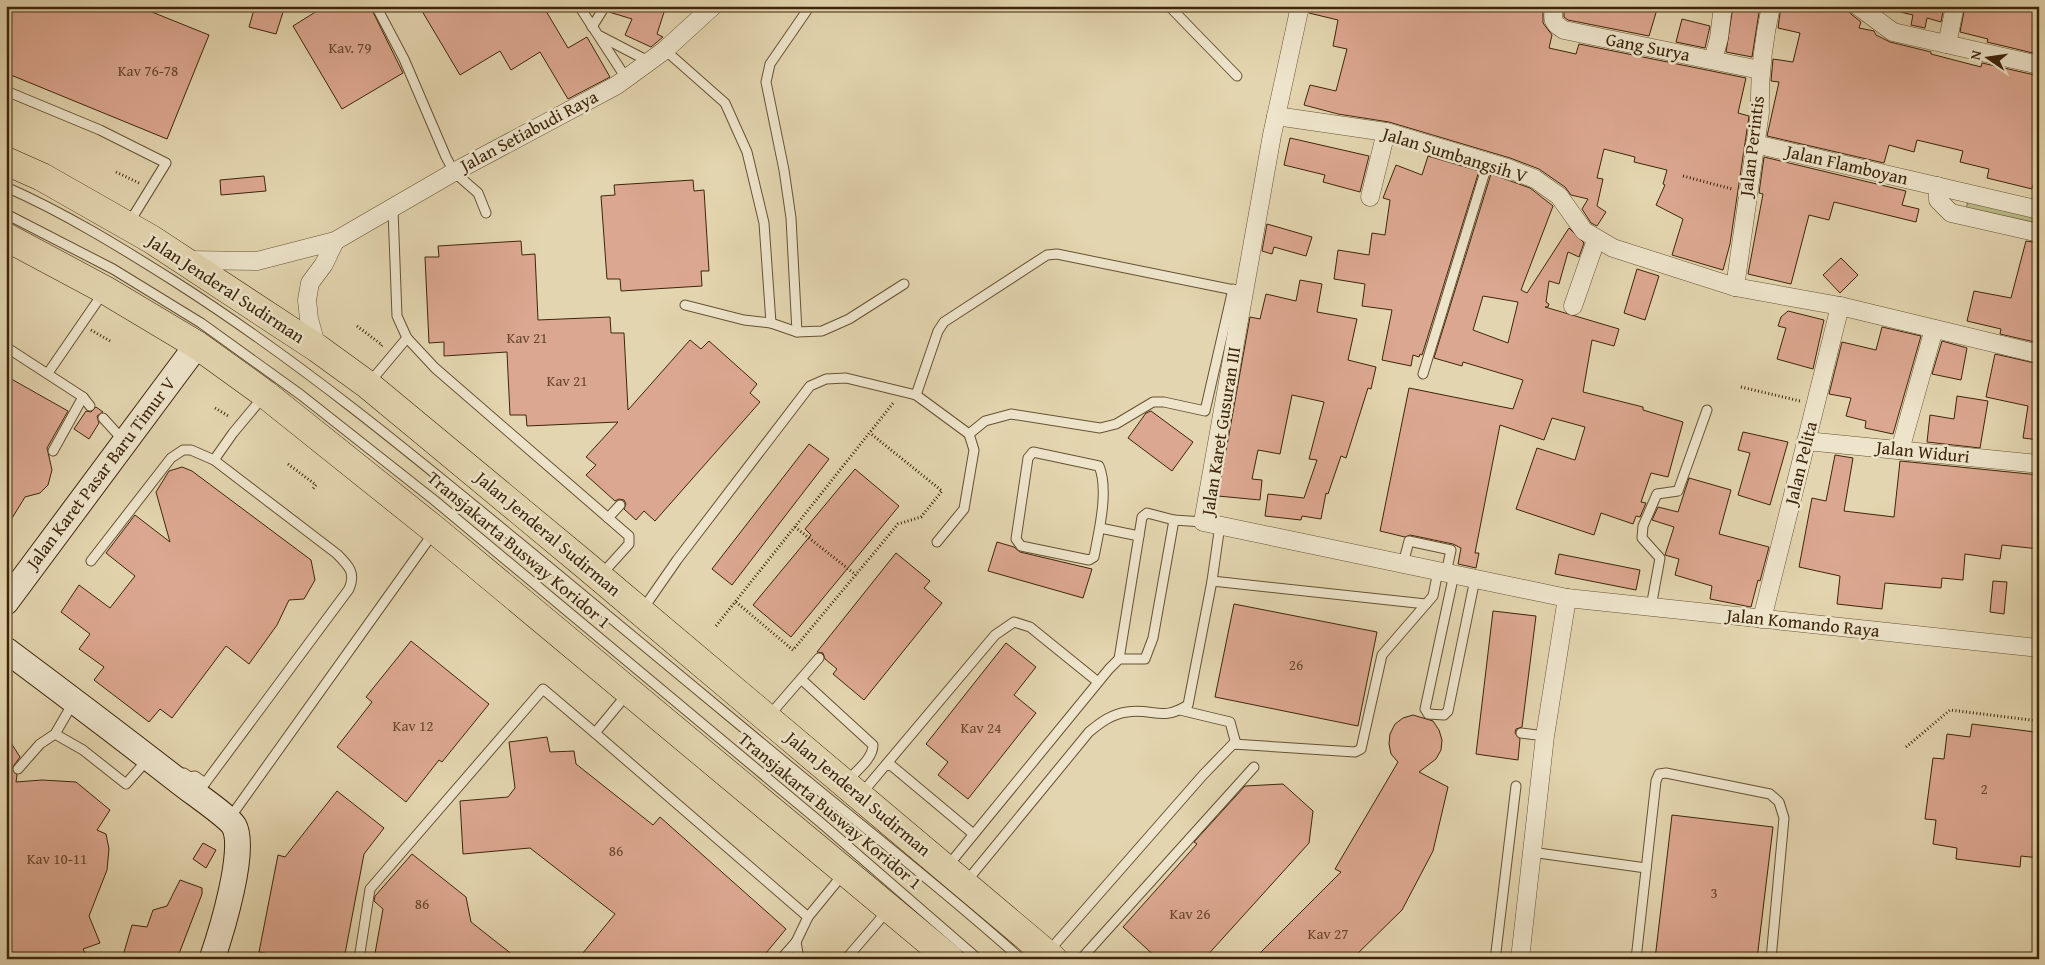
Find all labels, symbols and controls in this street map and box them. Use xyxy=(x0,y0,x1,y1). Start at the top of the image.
street label: Gang Surya xyxy=(1604,25,1693,68)
north arrow xyxy=(1962,32,2012,82)
house number: Kav. 79 xyxy=(328,37,372,58)
text: N xyxy=(1965,48,1986,62)
house number: Kav 76-78 xyxy=(118,60,178,81)
street label: Jalan Setiabudi Raya xyxy=(453,83,603,179)
street label: Jalan Perintis xyxy=(1732,94,1771,200)
street label: Jalan Sumbangsih V xyxy=(1378,119,1531,189)
street label: Jalan Flamboyan xyxy=(1781,137,1911,192)
street label: Jalan Jenderal Sudirman xyxy=(141,226,310,350)
house number: Kav 21 xyxy=(507,327,547,348)
street label: Jalan Karet Gusuran III xyxy=(1194,345,1247,519)
house number: Kav 21 xyxy=(547,370,587,391)
street label: Jalan Karet Pasar Baru Timur V xyxy=(18,371,182,576)
street label: Jalan Pelita xyxy=(1777,418,1824,509)
street label: Jalan Widuri xyxy=(1873,433,1971,470)
street label: Jalan Jenderal Sudirman xyxy=(468,463,627,603)
street label: Transjakarta Busway Koridor 1 xyxy=(422,465,617,635)
street label: Jalan Komando Raya xyxy=(1723,601,1881,644)
house number: 26 xyxy=(1289,654,1303,675)
house number: Kav 12 xyxy=(393,715,433,736)
house number: Kav 24 xyxy=(961,717,1001,738)
street label: Jalan Jenderal Sudirman xyxy=(778,723,937,863)
street label: Transjakarta Busway Koridor 1 xyxy=(733,726,928,896)
house number: 2 xyxy=(1980,778,1988,799)
house number: 86 xyxy=(609,840,623,861)
house number: Kav 10-11 xyxy=(27,848,87,869)
house number: 3 xyxy=(1710,882,1718,903)
house number: 86 xyxy=(415,893,429,914)
house number: Kav 26 xyxy=(1170,903,1210,924)
house number: Kav 27 xyxy=(1308,923,1348,944)

